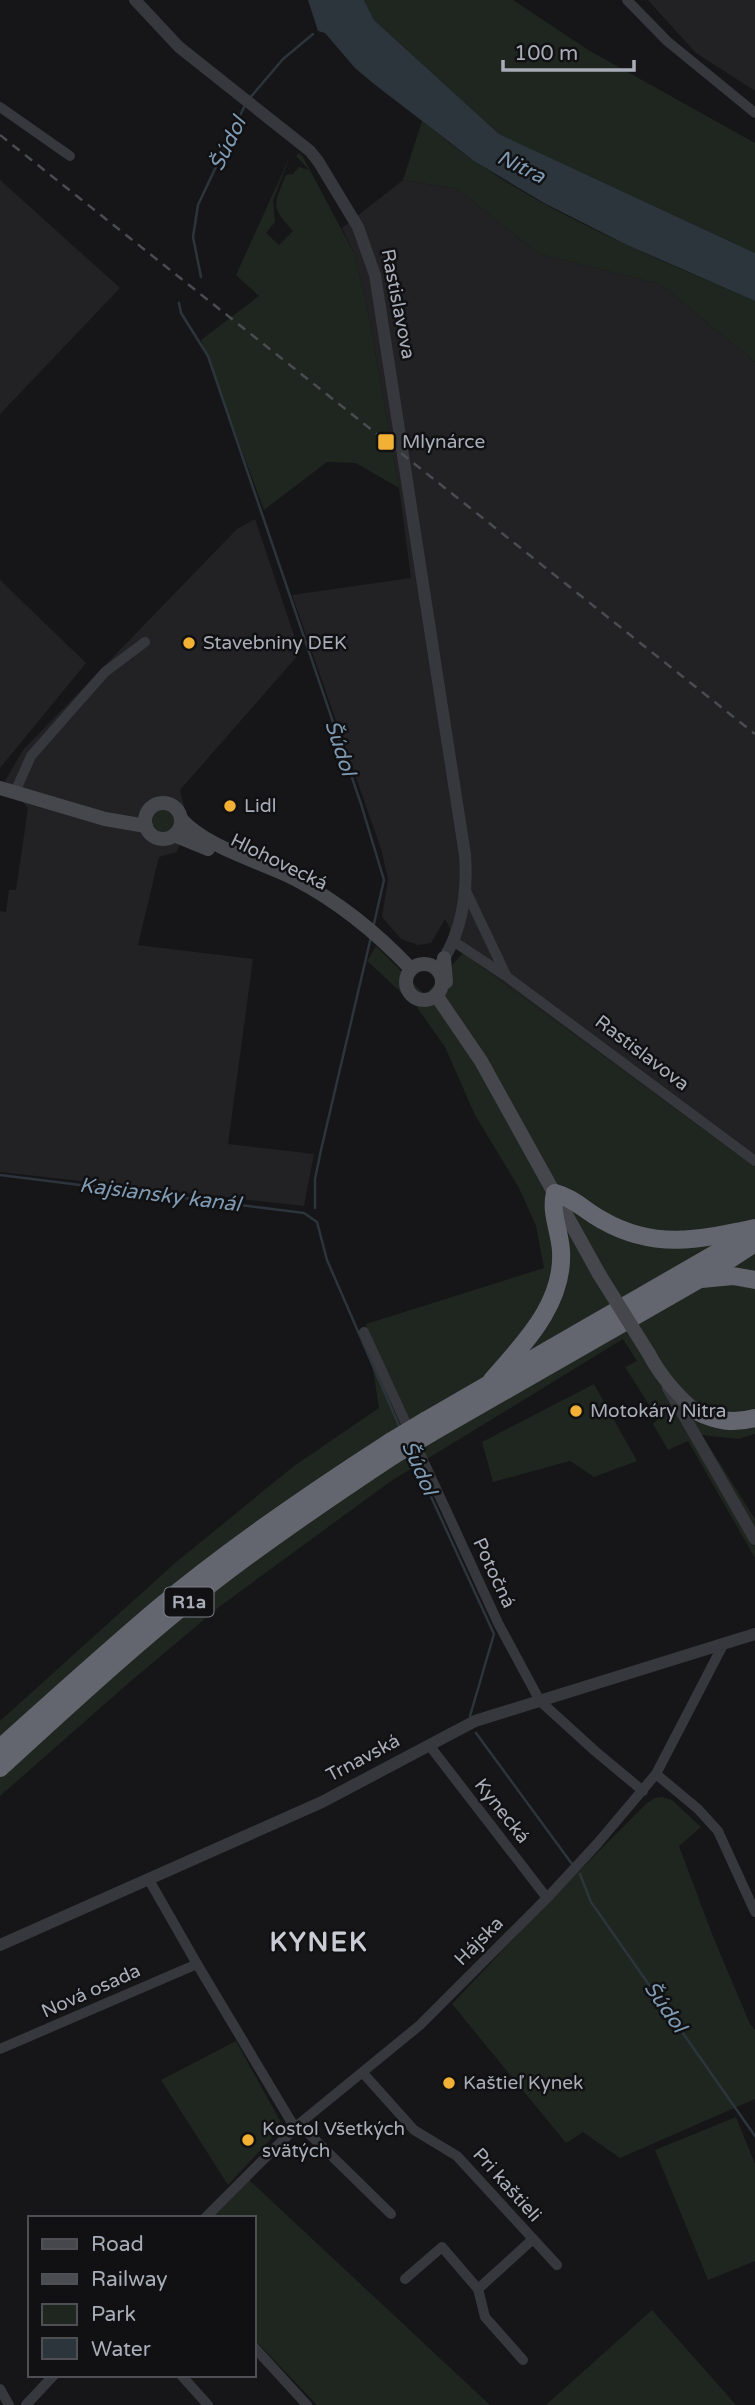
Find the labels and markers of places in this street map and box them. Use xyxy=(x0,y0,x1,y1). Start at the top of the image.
place label: Mlynárce xyxy=(402,431,485,453)
marker: Mlynárce xyxy=(376,432,396,452)
place label: Stavebniny DEK xyxy=(203,632,347,654)
marker: Stavebniny DEK xyxy=(181,635,197,651)
place label: Lidl xyxy=(244,795,276,817)
marker: Lidl xyxy=(222,798,238,814)
place label: Motokáry Nitra xyxy=(590,1400,727,1422)
marker: Motokáry Nitra xyxy=(568,1403,584,1419)
place label: Kaštieľ Kynek xyxy=(463,2072,583,2094)
marker: Kaštieľ Kynek xyxy=(441,2075,457,2091)
place label: Kostol Všetkých svätých xyxy=(262,2118,405,2162)
marker: Kostol Všetkých svätých xyxy=(240,2132,256,2148)

